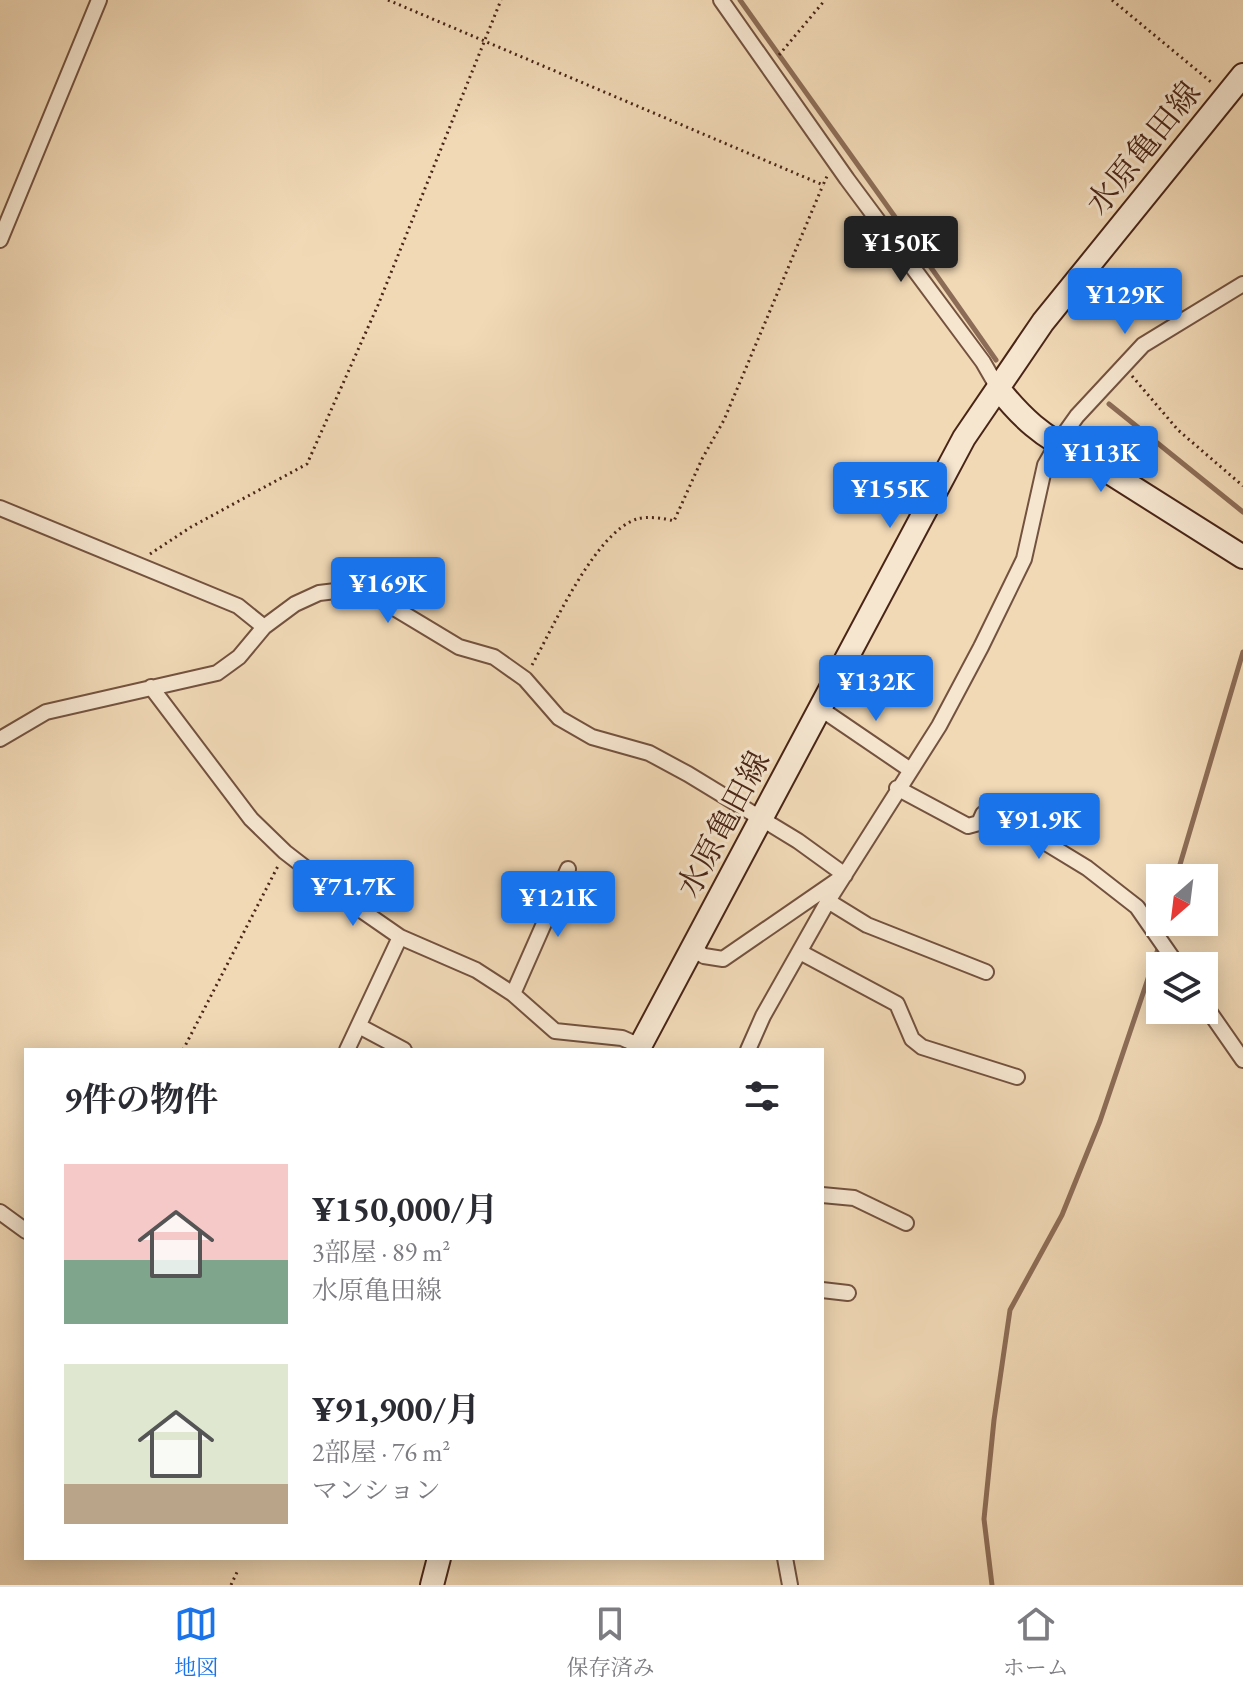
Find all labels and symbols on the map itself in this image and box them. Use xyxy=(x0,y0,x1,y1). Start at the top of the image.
street label: 水原亀田線 xyxy=(1076,73,1210,223)
pin: ¥150K xyxy=(845,216,957,284)
pin: ¥129K xyxy=(1069,268,1181,336)
pin: ¥113K xyxy=(1045,426,1157,494)
pin: ¥155K xyxy=(834,462,946,530)
pin: ¥169K xyxy=(332,557,444,625)
pin: ¥132K xyxy=(820,655,932,723)
street label: 水原亀田線 xyxy=(667,743,779,905)
pin: ¥91.9K xyxy=(974,793,1104,861)
pin: ¥71.7K xyxy=(288,860,418,928)
north arrow xyxy=(1146,864,1218,936)
pin: ¥121K xyxy=(502,871,614,939)

